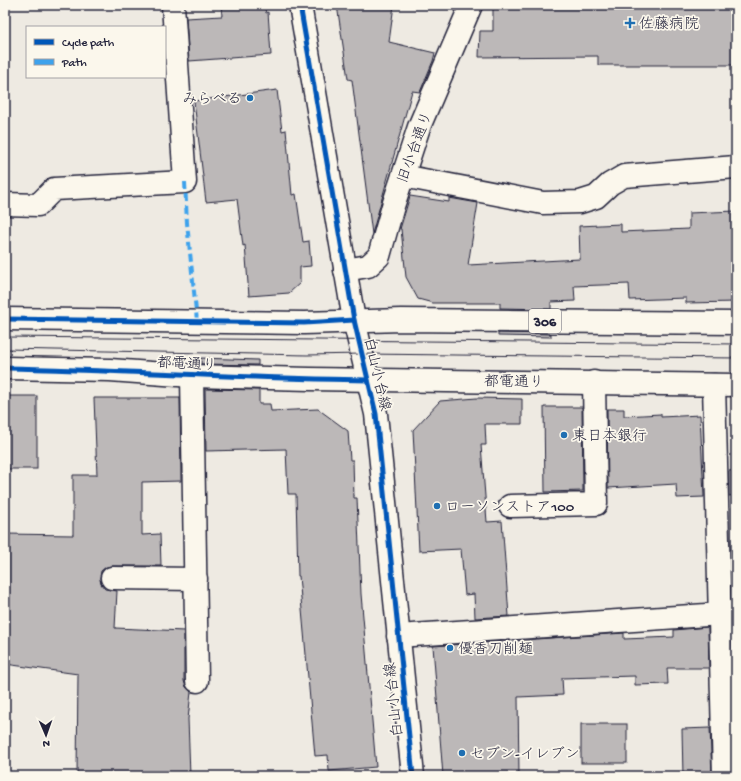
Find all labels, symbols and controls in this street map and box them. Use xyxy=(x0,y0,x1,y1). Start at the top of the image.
place label: 佐藤病院 xyxy=(639,15,699,34)
marker: 佐藤病院 xyxy=(624,17,636,29)
legend xyxy=(26,26,166,78)
text: Cycle path xyxy=(62,37,115,51)
text: Path xyxy=(61,57,87,71)
place label: みらべる xyxy=(182,91,242,109)
marker: みらべる xyxy=(245,93,255,103)
street label: 旧小台通り xyxy=(394,109,437,186)
road number: 306 xyxy=(529,309,561,333)
street label: 白山小台線 xyxy=(359,336,394,413)
street label: 都電通り xyxy=(156,354,217,376)
street label: 都電通り xyxy=(484,373,544,393)
place label: 東日本銀行 xyxy=(572,427,647,446)
marker: 東日本銀行 xyxy=(559,430,569,440)
place label: ローソンストア100 xyxy=(445,499,575,517)
marker: ローソンストア100 xyxy=(432,501,442,511)
place label: 優香刀削麺 xyxy=(458,641,533,659)
marker: 優香刀削麺 xyxy=(445,643,455,653)
street label: 白山小台線 xyxy=(381,662,408,738)
north arrow xyxy=(26,715,66,755)
text: N xyxy=(42,737,50,749)
place label: セブン-イレブン xyxy=(470,746,580,764)
marker: セブン-イレブン xyxy=(457,748,467,758)

